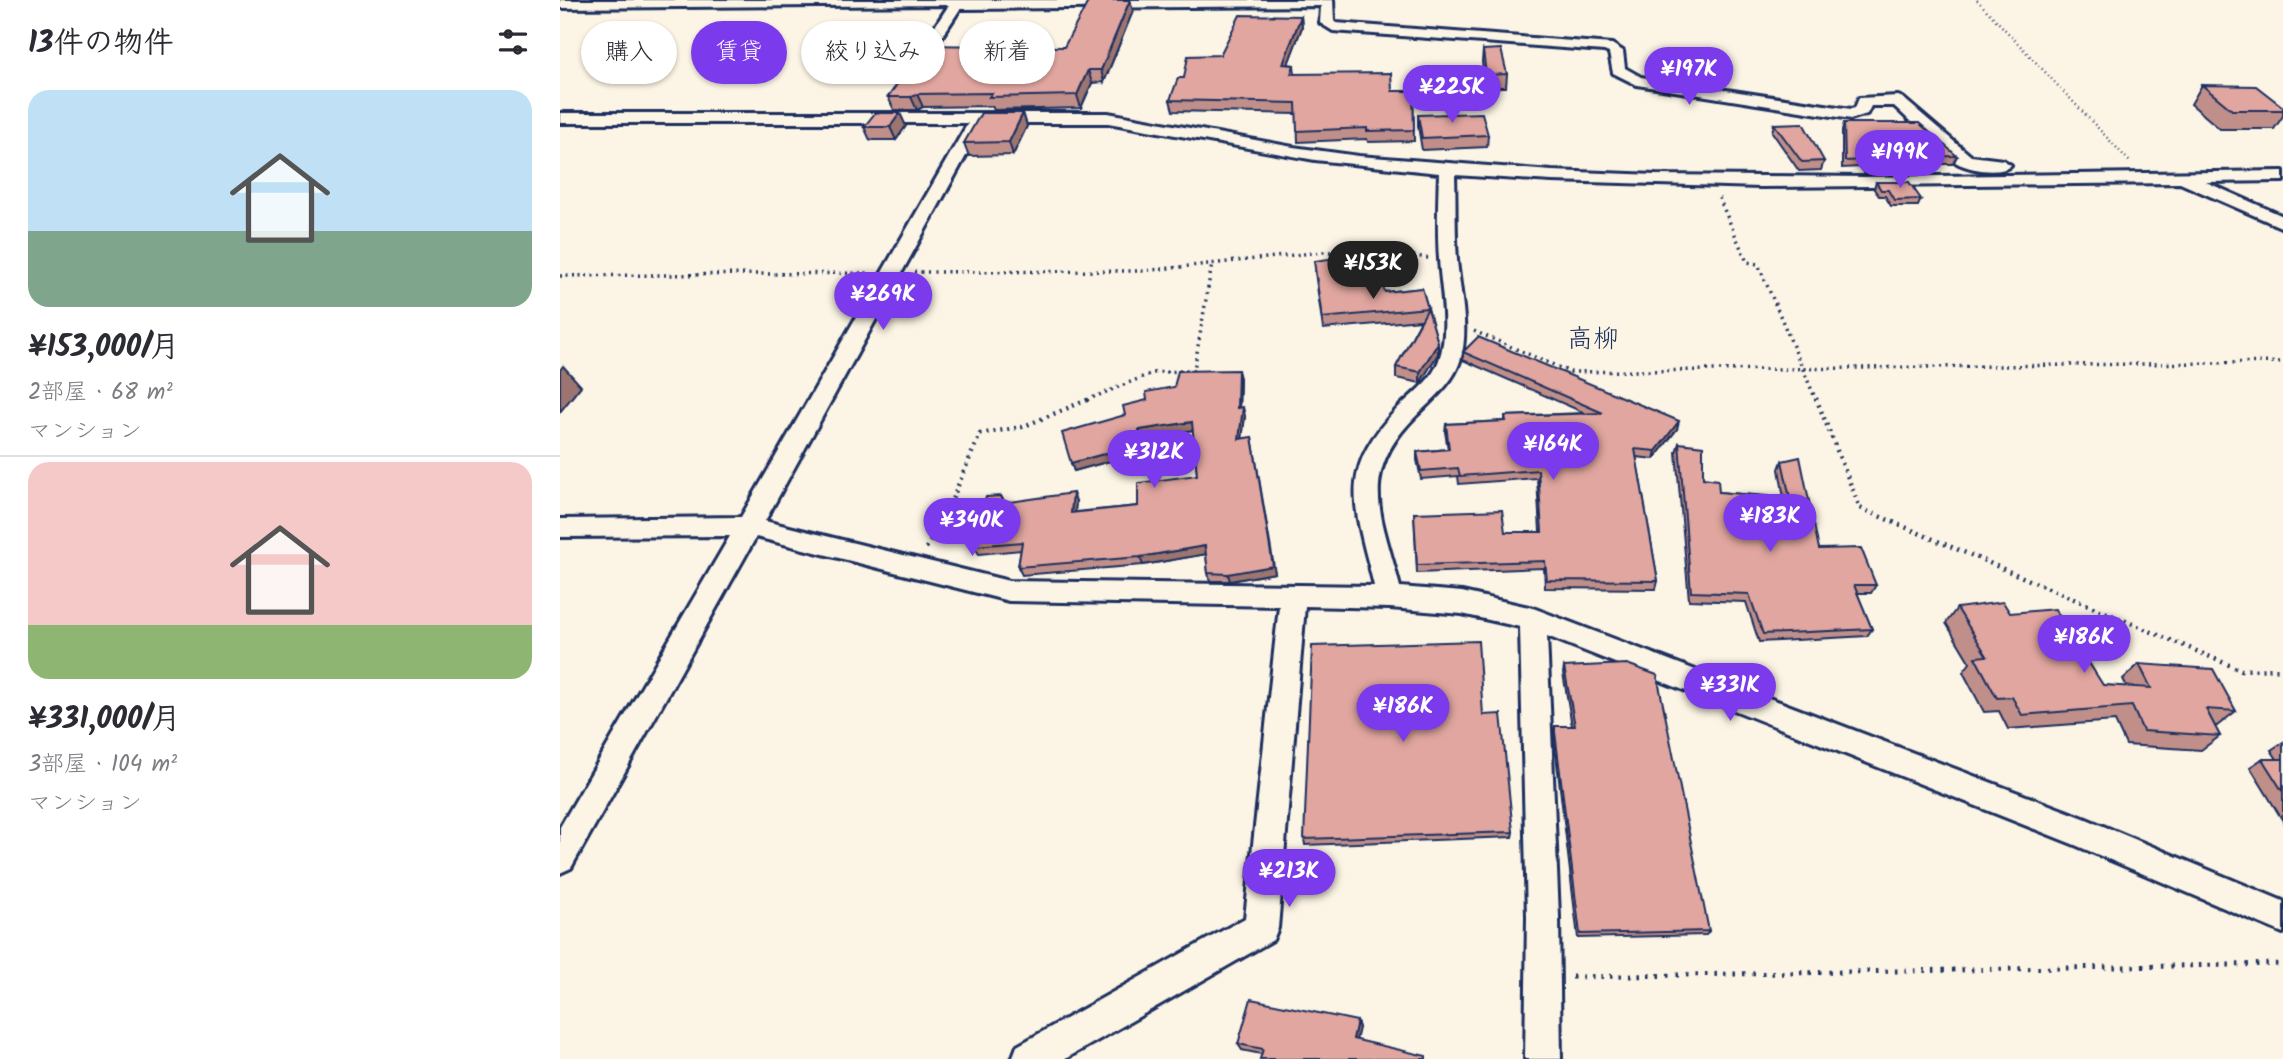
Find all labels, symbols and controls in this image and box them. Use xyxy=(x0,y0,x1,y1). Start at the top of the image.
text: 13件の物件 xyxy=(28,20,173,68)
chip: 購入 xyxy=(581,21,677,84)
chip: 賃貸 xyxy=(691,21,787,84)
chip: 絞り込み xyxy=(801,21,945,84)
chip: 新着 xyxy=(959,21,1055,84)
icon: filters xyxy=(494,23,532,61)
pin: ¥197K xyxy=(1640,48,1738,107)
text: ¥197K xyxy=(1660,52,1718,88)
pin: ¥225K xyxy=(1403,66,1501,125)
text: ¥225K xyxy=(1419,70,1485,106)
pin: ¥199K xyxy=(1851,130,1949,190)
icon: home xyxy=(217,135,343,261)
text: ¥199K xyxy=(1871,135,1929,171)
pin: ¥153K xyxy=(1324,242,1422,301)
text: ¥153K xyxy=(1343,246,1403,282)
pin: ¥269K xyxy=(834,272,932,332)
text: ¥269K xyxy=(850,277,916,313)
district label: 高柳 xyxy=(1567,319,1619,361)
text: ¥153,000/月 xyxy=(28,324,180,372)
text: 2部屋 · 68 m² xyxy=(28,375,173,411)
text: マンション xyxy=(28,414,142,450)
pin: ¥164K xyxy=(1504,422,1602,482)
text: ¥164K xyxy=(1523,427,1583,463)
pin: ¥312K xyxy=(1105,430,1203,490)
text: ¥312K xyxy=(1124,435,1184,471)
pin: ¥183K xyxy=(1721,494,1819,554)
pin: ¥340K xyxy=(923,498,1021,558)
text: ¥183K xyxy=(1739,499,1801,535)
text: ¥340K xyxy=(940,503,1004,539)
icon: home xyxy=(217,507,343,633)
pin: ¥186K xyxy=(2035,616,2133,675)
text: ¥186K xyxy=(2054,620,2114,656)
pin: ¥331K xyxy=(1681,664,1779,723)
text: ¥331K xyxy=(1700,668,1760,704)
pin: ¥186K xyxy=(1354,684,1452,744)
text: ¥186K xyxy=(1373,689,1433,725)
text: ¥331,000/月 xyxy=(28,696,181,744)
text: 3部屋 · 104 m² xyxy=(28,747,177,783)
text: マンション xyxy=(28,786,142,822)
pin: ¥213K xyxy=(1240,850,1338,909)
text: ¥213K xyxy=(1259,854,1319,890)

